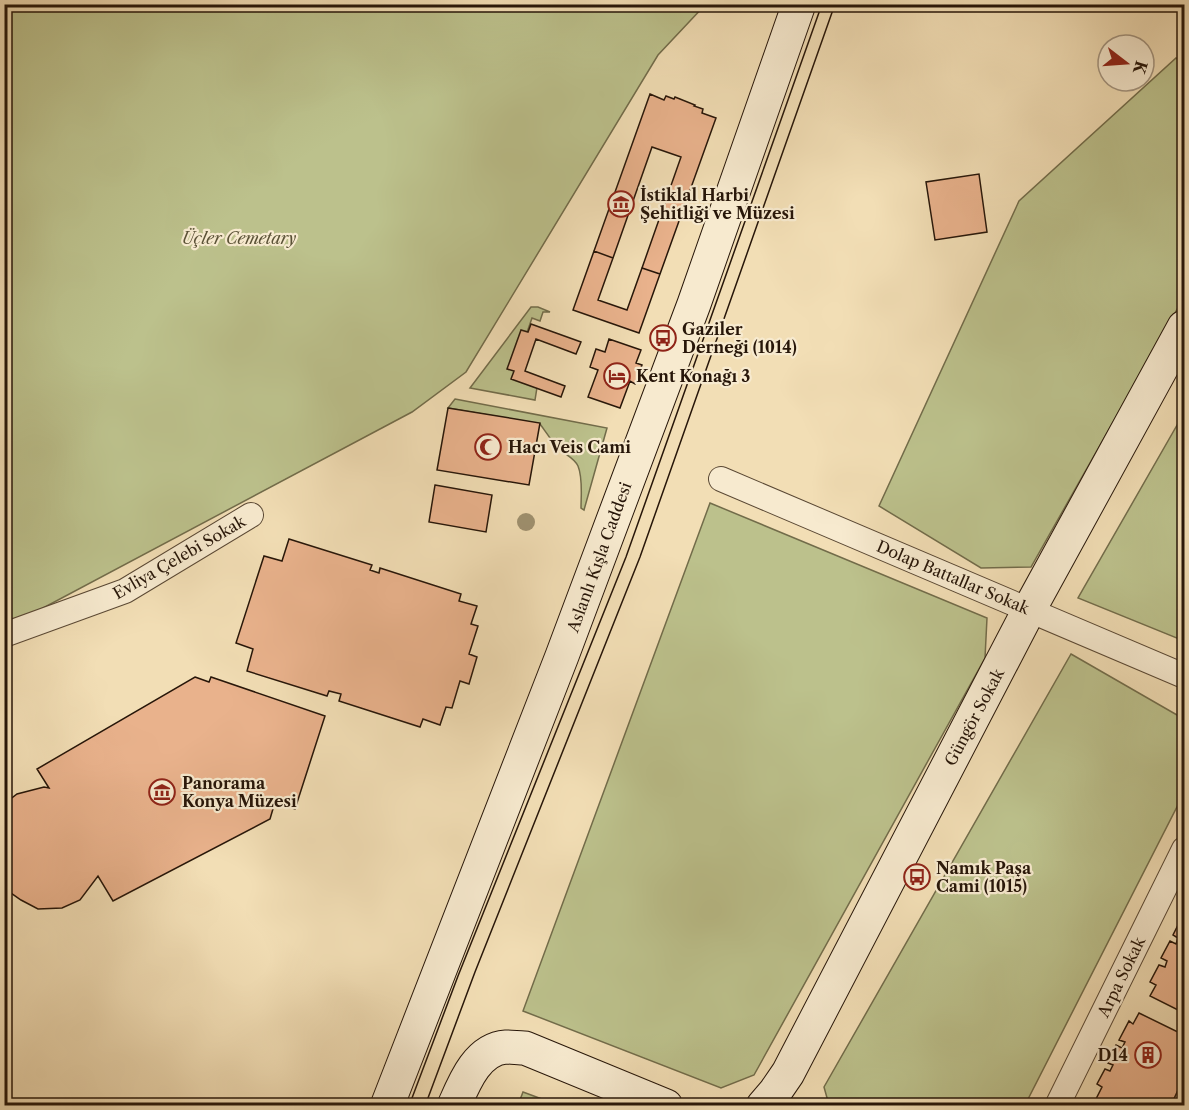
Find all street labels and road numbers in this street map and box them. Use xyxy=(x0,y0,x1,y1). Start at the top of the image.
street label: Aslanlı Kışla Caddesi xyxy=(562,479,636,636)
street label: Evliya Çelebi Sokak xyxy=(109,511,250,603)
street label: Dolap Battallar Sokak xyxy=(874,536,1033,619)
street label: Güngör Sokak xyxy=(940,664,1008,769)
street label: Arpa Sokak xyxy=(1093,933,1149,1021)

